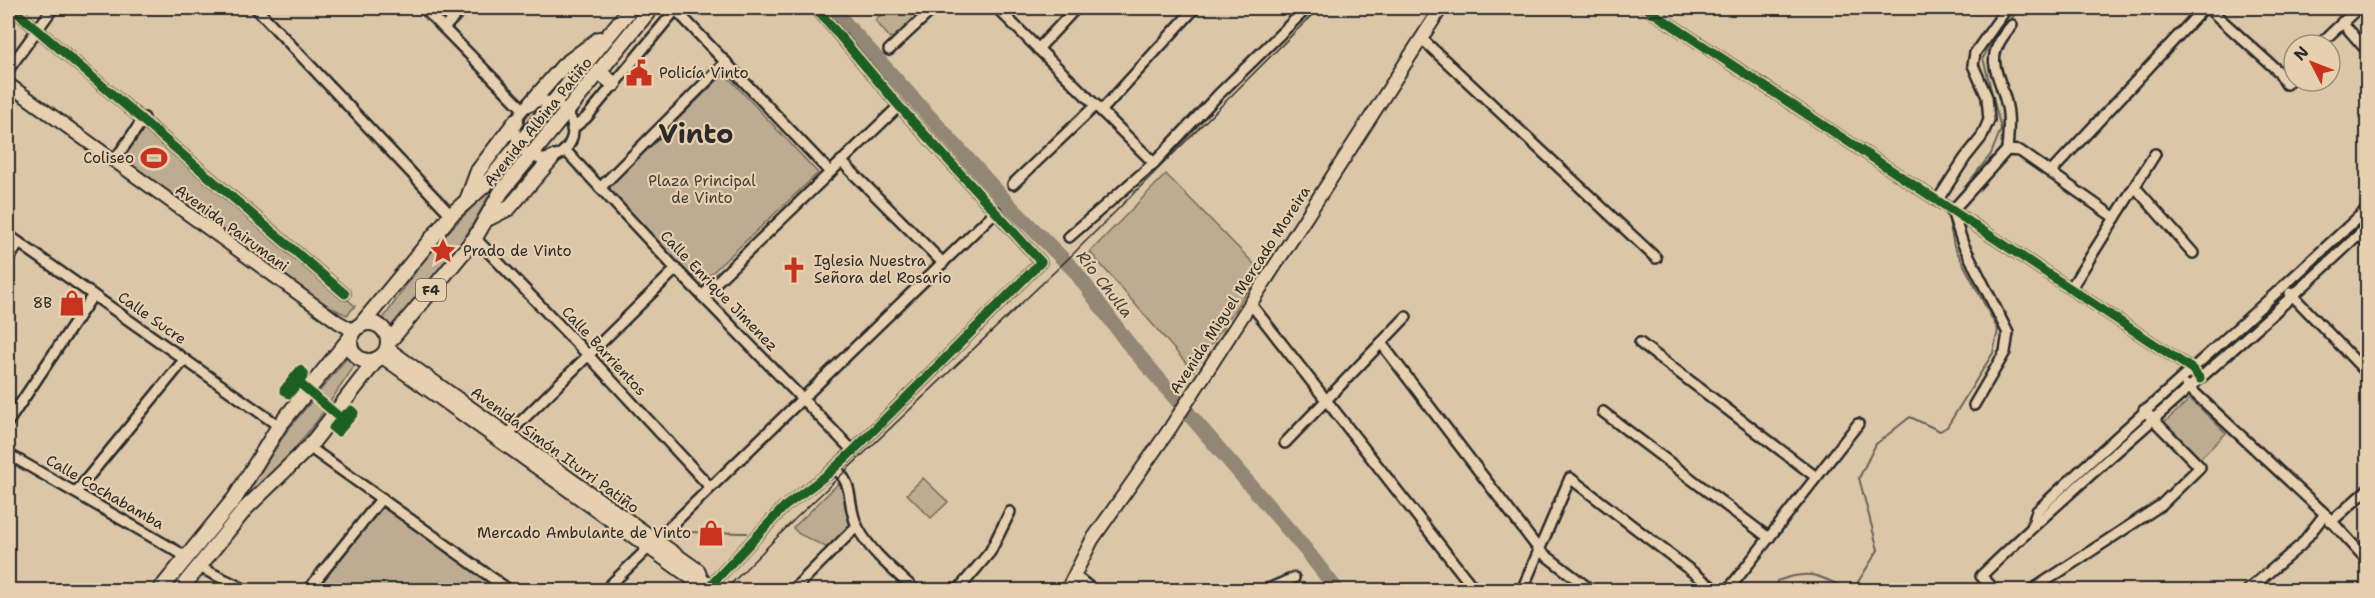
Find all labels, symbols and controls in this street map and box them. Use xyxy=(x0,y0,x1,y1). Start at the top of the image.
north arrow xyxy=(2282,33,2342,93)
text: N xyxy=(2289,42,2313,65)
street label: Avenida Albina Patiño xyxy=(480,53,596,191)
public building icon: Policía Vinto xyxy=(624,58,654,88)
place label: Policía Vinto xyxy=(659,63,749,83)
district label: Vinto xyxy=(658,115,734,152)
sports icon: Coliseo xyxy=(139,143,169,173)
place label: Coliseo xyxy=(83,148,134,168)
park label: Plaza Principal de Vinto xyxy=(648,171,756,208)
street label: Avenida Pairumani xyxy=(171,180,293,276)
street label: Avenida Miguel Mercado Moreira xyxy=(1165,182,1315,398)
street label: Calle Enrique Jimenez xyxy=(656,226,782,356)
place icon: Prado de Vinto xyxy=(428,236,458,266)
place label: Prado de Vinto xyxy=(463,241,572,261)
water label: Río Chulla xyxy=(1072,246,1137,322)
place label: Iglesia Nuestra Señora del Rosario xyxy=(814,251,951,288)
church icon: Iglesia Nuestra Señora del Rosario xyxy=(779,255,809,285)
road number: F4 xyxy=(416,279,446,301)
street label: Calle Sucre xyxy=(114,287,190,349)
shop icon: 8B xyxy=(57,288,87,318)
place label: 8B xyxy=(33,293,52,313)
street label: Calle Barrientos xyxy=(557,302,651,400)
street label: Avenida Simón Iturri Patiño xyxy=(467,382,643,518)
street label: Calle Cochabamba xyxy=(42,450,168,534)
shop icon: Mercado Ambulante de Vinto xyxy=(696,518,726,548)
place label: Mercado Ambulante de Vinto xyxy=(477,523,691,543)

